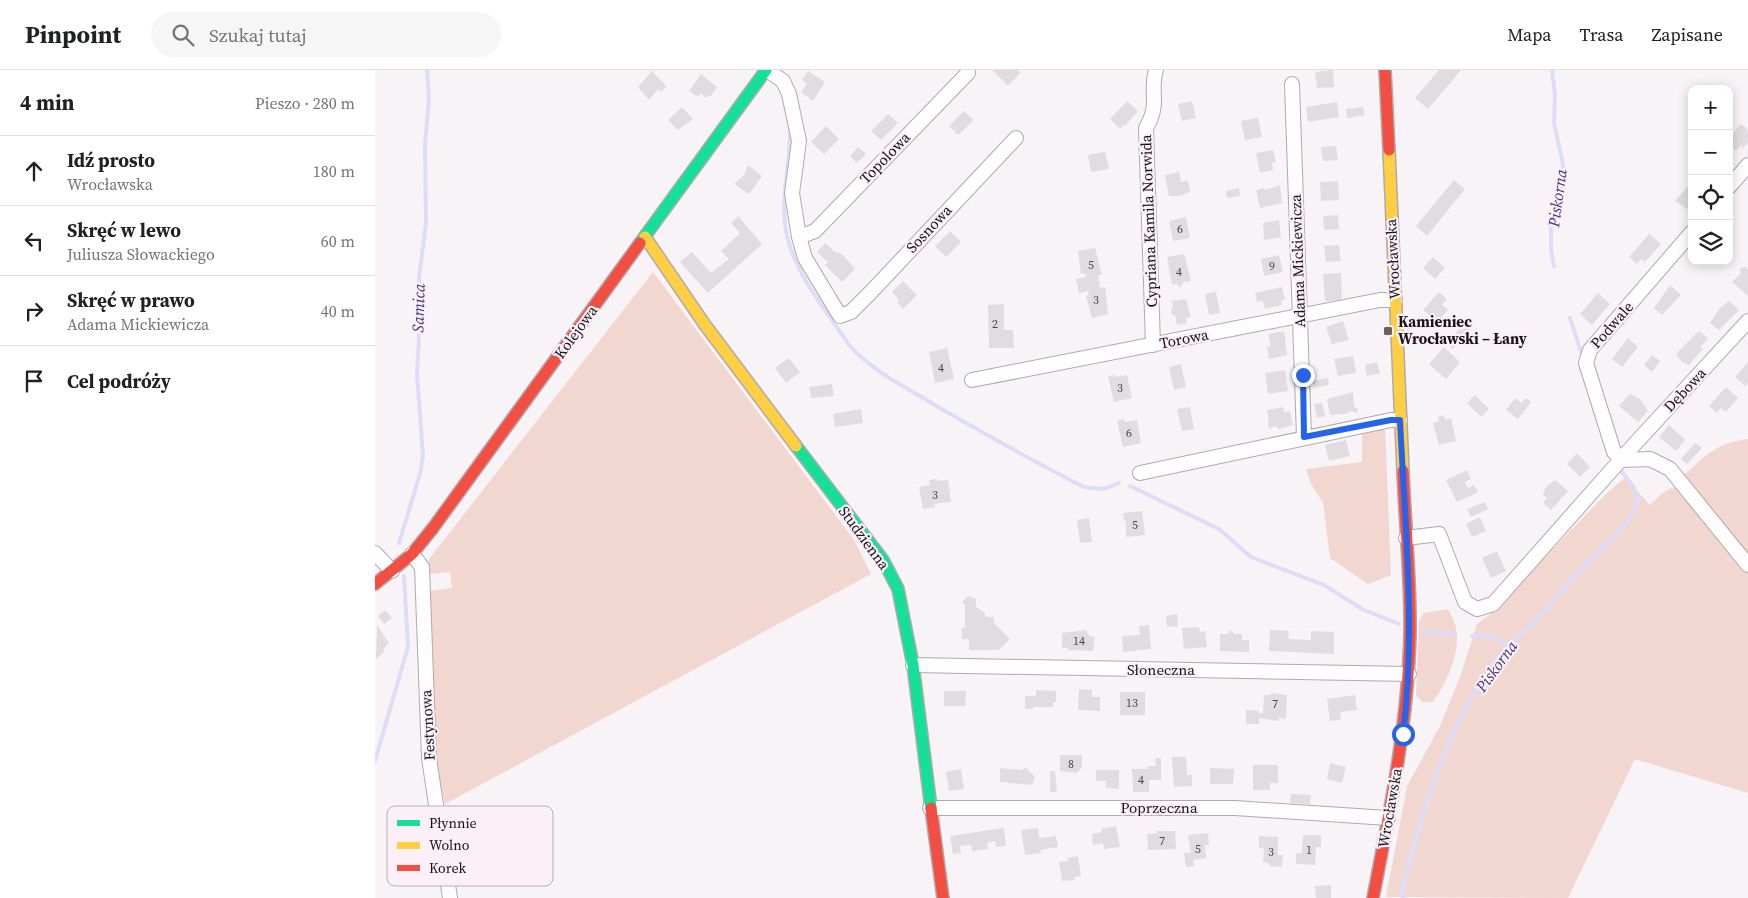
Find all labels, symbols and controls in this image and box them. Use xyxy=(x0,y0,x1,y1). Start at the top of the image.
search box xyxy=(151,12,501,57)
text: Pinpoint xyxy=(25,18,121,51)
icon: search xyxy=(169,21,197,49)
text: Szukaj tutaj xyxy=(209,22,307,48)
text: Mapa xyxy=(1507,22,1552,47)
text: Trasa xyxy=(1580,22,1623,47)
text: Zapisane xyxy=(1651,22,1723,47)
map controls xyxy=(1688,85,1733,265)
button: + xyxy=(1688,85,1733,130)
text: 4 min xyxy=(20,88,75,117)
text: Pieszo · 280 m xyxy=(255,92,355,114)
street label: Topolowa xyxy=(855,127,915,188)
button: − xyxy=(1688,130,1733,175)
street label: Cypriana Kamila Norwida xyxy=(1135,134,1162,308)
text: Idź prosto xyxy=(67,147,155,173)
icon: ahead xyxy=(20,157,48,185)
text: 180 m xyxy=(313,160,355,182)
water label: Piskorna xyxy=(1542,167,1572,229)
text: Wrocławska xyxy=(67,173,153,195)
button: locate xyxy=(1688,175,1733,220)
street label: Adama Mickiewicza xyxy=(1285,194,1310,328)
street label: Sosnowa xyxy=(901,200,957,257)
text: Skręć w lewo xyxy=(67,217,181,243)
street label: Wrocławska xyxy=(1380,218,1405,300)
button: layers xyxy=(1688,220,1733,265)
house number: 6 xyxy=(1177,221,1183,237)
icon: left xyxy=(20,227,48,255)
text: 60 m xyxy=(321,230,355,252)
text: Juliusza Słowackiego xyxy=(67,243,215,265)
house number: 5 xyxy=(1088,257,1094,273)
house number: 9 xyxy=(1269,258,1275,274)
house number: 4 xyxy=(1176,264,1182,280)
water label: Samica xyxy=(406,282,430,333)
text: Skręć w prawo xyxy=(67,287,195,313)
house number: 3 xyxy=(1093,292,1099,308)
street label: Podwale xyxy=(1585,296,1638,353)
icon: right xyxy=(20,297,48,325)
text: 40 m xyxy=(321,300,355,322)
street label: Kolejowa xyxy=(549,301,602,363)
place label: Kamieniec Wrocławski – Łany xyxy=(1398,311,1527,349)
text: Adama Mickiewicza xyxy=(67,313,209,335)
house number: 2 xyxy=(992,316,998,332)
street label: Torowa xyxy=(1158,323,1211,354)
marker: Kamieniec Wrocławski – Łany xyxy=(1382,325,1394,337)
house number: 4 xyxy=(938,360,944,376)
street label: Dębowa xyxy=(1659,363,1711,417)
route end xyxy=(1292,364,1315,387)
icon: arrive xyxy=(20,367,48,395)
text: Cel podróży xyxy=(67,368,171,394)
house number: 3 xyxy=(1117,380,1123,396)
house number: 6 xyxy=(1126,425,1132,441)
house number: 3 xyxy=(932,487,938,503)
street label: Studzienna xyxy=(834,501,895,574)
house number: 5 xyxy=(1132,517,1138,533)
house number: 14 xyxy=(1073,633,1085,649)
water label: Piskorna xyxy=(1469,635,1522,697)
street label: Słoneczna xyxy=(1127,659,1195,680)
street label: Festynowa xyxy=(415,689,440,761)
house number: 13 xyxy=(1126,695,1138,711)
house number: 7 xyxy=(1272,696,1278,712)
route start xyxy=(1392,723,1415,746)
house number: 8 xyxy=(1068,756,1074,772)
street label: Wrocławska xyxy=(1372,766,1407,849)
house number: 4 xyxy=(1138,772,1144,788)
street label: Poprzeczna xyxy=(1120,797,1198,818)
legend xyxy=(387,806,553,886)
text: Płynnie xyxy=(429,813,477,833)
house number: 7 xyxy=(1159,833,1165,849)
text: Wolno xyxy=(429,835,470,855)
house number: 5 xyxy=(1195,841,1201,857)
house number: 1 xyxy=(1306,842,1312,858)
house number: 3 xyxy=(1268,844,1274,860)
text: Korek xyxy=(429,858,467,878)

